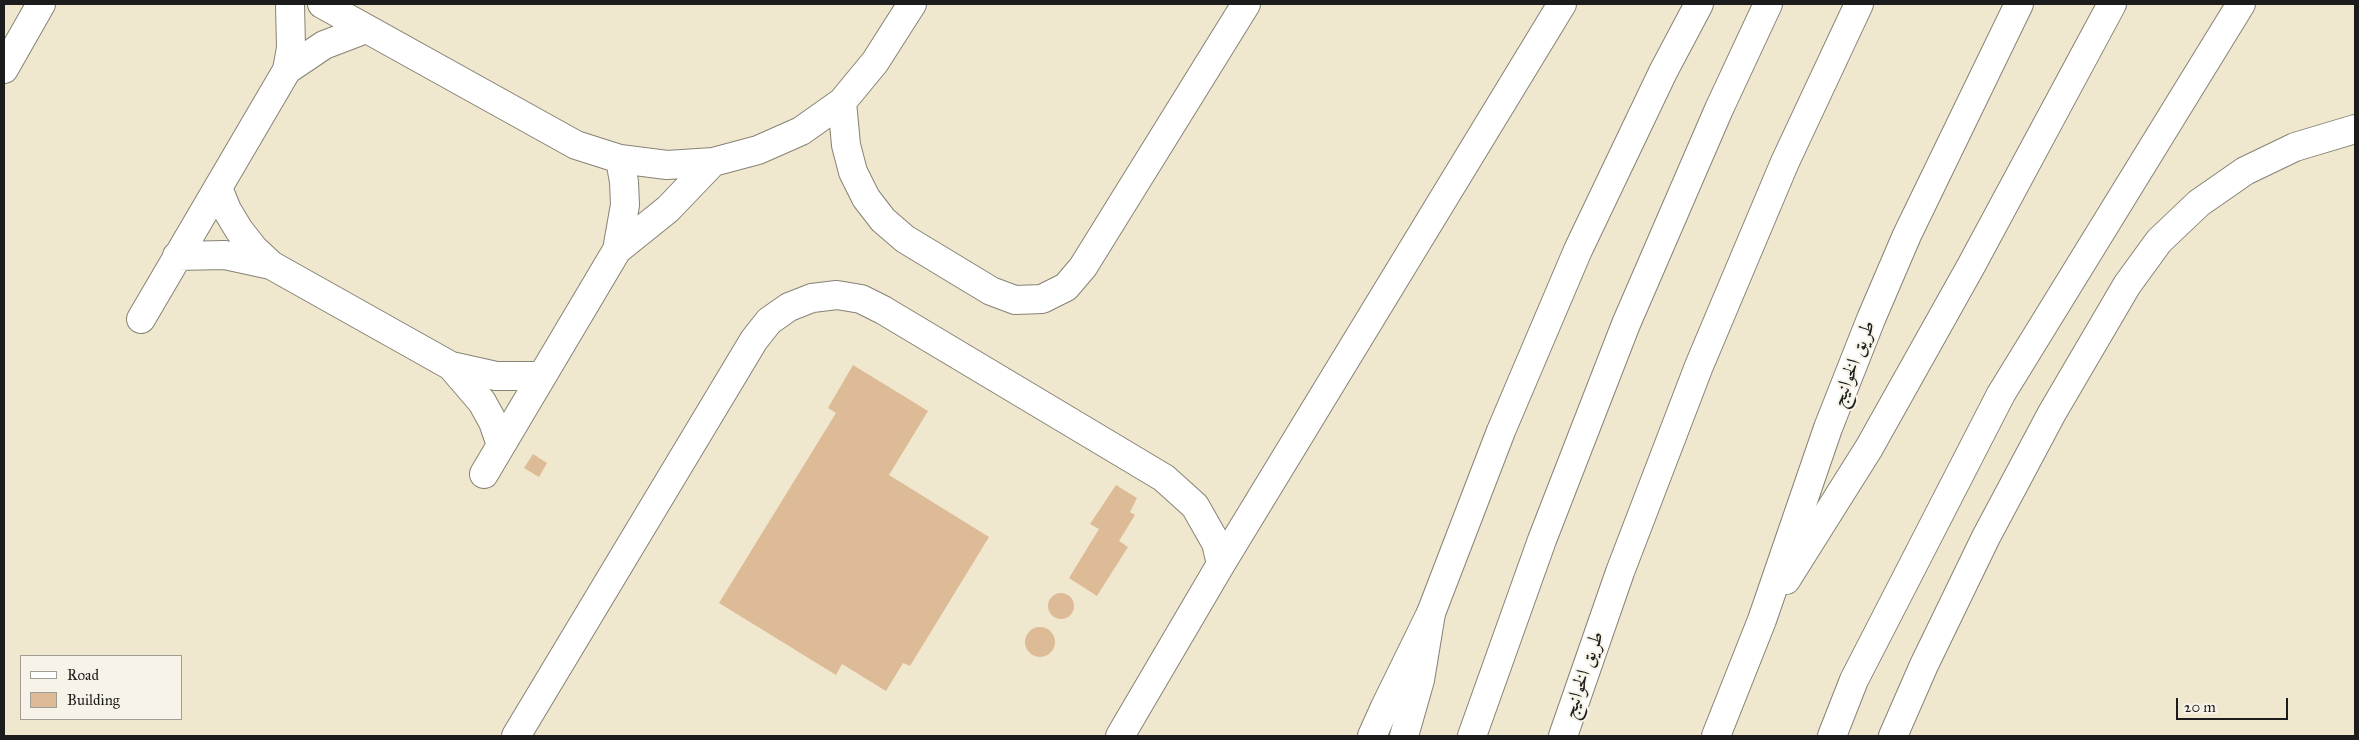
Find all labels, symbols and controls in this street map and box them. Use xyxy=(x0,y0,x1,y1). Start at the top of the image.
street label: طريق الخوانيج xyxy=(1827,317,1881,411)
street label: طريق الخوانيج xyxy=(1558,628,1610,722)
legend xyxy=(20,655,182,720)
text: Road xyxy=(67,666,99,684)
scale bar xyxy=(2179,688,2292,720)
text: Building xyxy=(67,691,120,709)
text: 20 m xyxy=(2184,698,2216,716)

